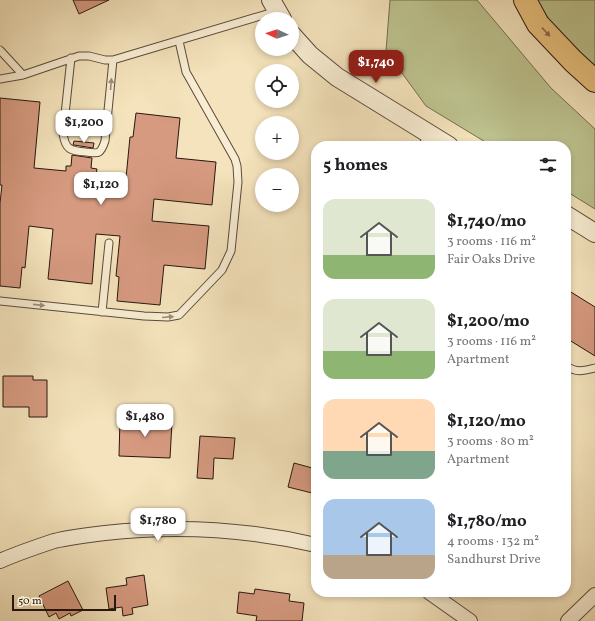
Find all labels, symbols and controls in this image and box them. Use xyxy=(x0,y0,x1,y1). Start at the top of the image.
north arrow xyxy=(255,12,299,56)
map controls xyxy=(255,12,299,212)
one-way arrow xyxy=(542,27,551,37)
pin: $1,740 xyxy=(343,50,409,84)
text: $1,740 xyxy=(358,54,394,72)
button: locate xyxy=(255,64,299,108)
one-way arrow xyxy=(108,78,114,90)
pin: $1,200 xyxy=(51,110,117,144)
text: $1,200 xyxy=(64,114,104,132)
button: + xyxy=(255,116,299,160)
text: 5 homes xyxy=(323,154,388,177)
icon: filters xyxy=(537,154,559,176)
button: − xyxy=(255,168,299,212)
pin: $1,120 xyxy=(68,172,134,206)
text: $1,120 xyxy=(83,176,119,194)
text: $1,740/mo xyxy=(447,210,526,233)
icon: home xyxy=(355,215,403,263)
text: 3 rooms · 116 m² xyxy=(447,233,536,251)
text: Fair Oaks Drive xyxy=(447,251,535,269)
one-way arrow xyxy=(33,302,45,309)
text: $1,200/mo xyxy=(447,310,530,333)
one-way arrow xyxy=(162,313,174,320)
icon: home xyxy=(355,315,403,363)
text: 3 rooms · 116 m² xyxy=(447,333,536,351)
text: Apartment xyxy=(447,351,510,369)
pin: $1,480 xyxy=(112,404,178,438)
text: $1,480 xyxy=(125,408,165,426)
text: $1,120/mo xyxy=(447,410,526,433)
icon: home xyxy=(355,415,403,463)
text: 3 rooms · 80 m² xyxy=(447,433,534,451)
text: Apartment xyxy=(447,451,510,469)
pin: $1,780 xyxy=(125,508,191,542)
text: $1,780/mo xyxy=(447,510,527,533)
text: $1,780 xyxy=(140,512,176,530)
icon: home xyxy=(355,515,403,563)
text: 4 rooms · 132 m² xyxy=(447,533,539,551)
text: Sandhurst Drive xyxy=(447,551,541,569)
scale bar xyxy=(12,593,116,612)
text: 50 m xyxy=(18,594,42,609)

